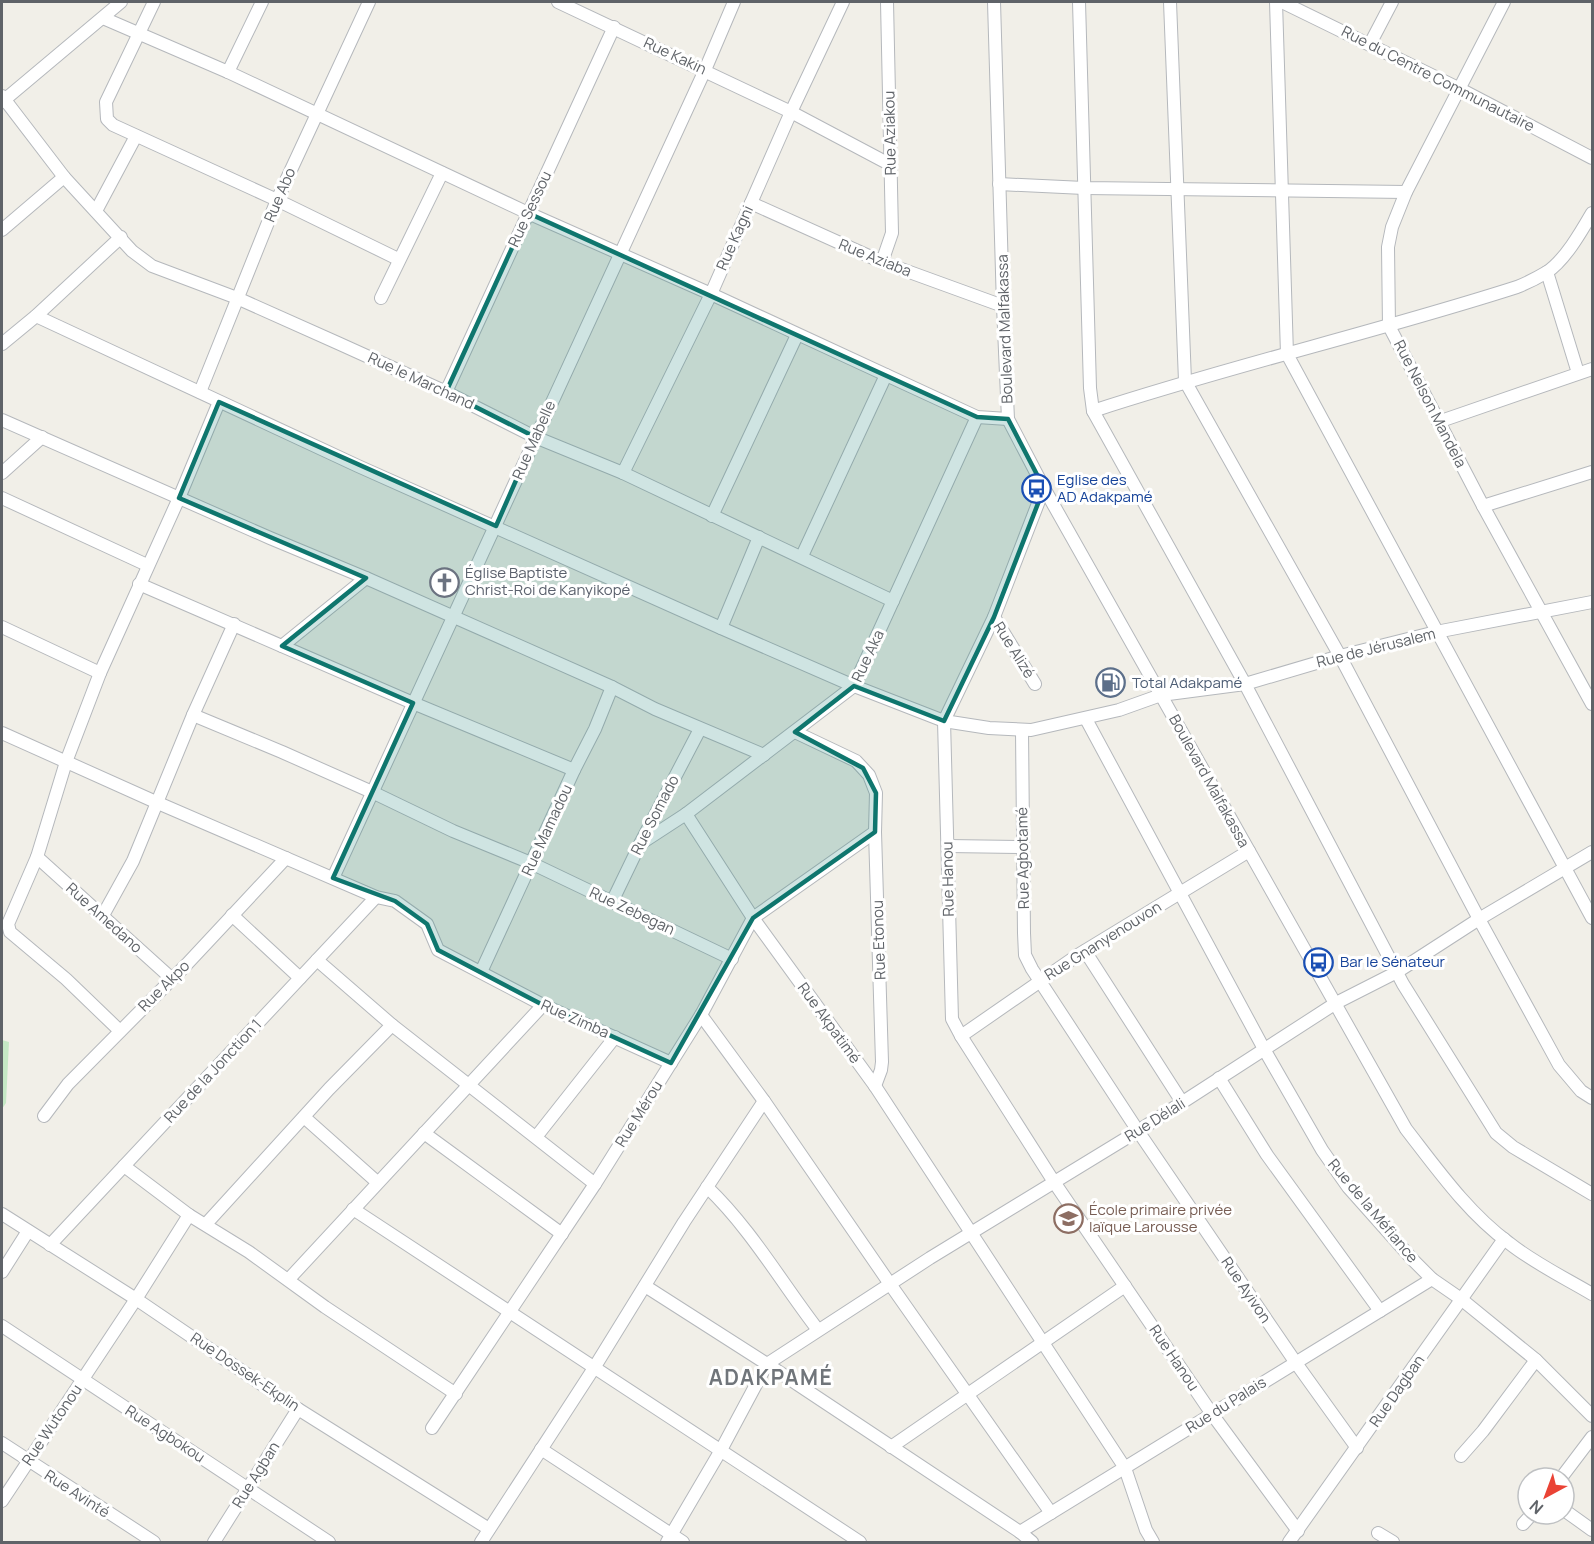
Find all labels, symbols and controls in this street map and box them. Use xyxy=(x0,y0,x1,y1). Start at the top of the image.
street label: Rue du Centre Communautaire xyxy=(1338,21,1539,137)
street label: Rue Kakin xyxy=(640,32,710,79)
street label: Rue Aziakou xyxy=(878,91,901,175)
street label: Rue Abo xyxy=(259,164,300,225)
street label: Rue Sessou xyxy=(503,167,556,250)
street label: Rue Kagni xyxy=(711,202,758,273)
street label: Rue Aziaba xyxy=(836,233,915,282)
street label: Boulevard Malfakassa xyxy=(991,254,1018,404)
street label: Rue Nelson Mandela xyxy=(1389,336,1472,471)
street label: Rue le Marchand xyxy=(365,347,478,414)
street label: Rue Mabelle xyxy=(507,397,560,483)
place label: Eglise des AD Adakpamé xyxy=(1057,469,1153,507)
bus stop icon: Eglise des AD Adakpamé xyxy=(1020,473,1052,505)
place label: Église Baptiste Christ-Roi de Kanyikopé xyxy=(465,562,631,600)
church icon: Église Baptiste Christ-Roi de Kanyikopé xyxy=(428,566,460,598)
street label: Rue Alizé xyxy=(989,617,1040,682)
street label: Rue de Jérusalem xyxy=(1314,623,1438,672)
street label: Rue Aka xyxy=(846,626,889,685)
fuel station icon: Total Adakpamé xyxy=(1095,667,1127,699)
place label: Total Adakpamé xyxy=(1132,672,1243,693)
street label: Boulevard Malfakassa xyxy=(1164,710,1255,851)
street label: Rue Somado xyxy=(625,771,684,858)
street label: Rue Mamadou xyxy=(516,781,577,879)
street label: Rue Agbotamé xyxy=(1011,807,1034,909)
street label: Rue Hanou xyxy=(936,841,959,917)
street label: Rue Amedano xyxy=(62,878,147,958)
street label: Rue Zebegan xyxy=(586,882,678,940)
street label: Rue Gnanyenouvon xyxy=(1040,896,1165,985)
street label: Rue Etonou xyxy=(867,900,890,980)
bus stop icon: Bar le Sénateur xyxy=(1303,946,1335,978)
place label: Bar le Sénateur xyxy=(1340,951,1446,972)
street label: Rue Akpo xyxy=(133,955,194,1016)
street label: Rue Akpatimé xyxy=(793,978,866,1068)
street label: Rue Zimba xyxy=(538,994,613,1043)
street label: Rue de la Jonction 1 xyxy=(159,1014,266,1127)
street label: Rue Mérou xyxy=(610,1077,667,1151)
street label: Rue Délali xyxy=(1120,1093,1189,1146)
street label: Rue de la Méfiance xyxy=(1324,1154,1423,1267)
place label: École primaire privée laïque Larousse xyxy=(1089,1199,1232,1237)
school or university icon: École primaire privée laïque Larousse xyxy=(1052,1203,1084,1235)
street label: Rue Ayivon xyxy=(1217,1253,1276,1327)
street label: Rue Hanou xyxy=(1145,1321,1204,1395)
street label: Rue Dossek-Ekplin xyxy=(187,1327,304,1416)
street label: Rue Dagban xyxy=(1364,1350,1429,1431)
district label: ADAKPAMÉ xyxy=(709,1363,833,1391)
street label: Rue du Palais xyxy=(1182,1371,1270,1438)
street label: Rue Wutonou xyxy=(17,1380,87,1469)
street label: Rue Agbokou xyxy=(121,1400,209,1467)
street label: Rue Agban xyxy=(227,1437,284,1512)
street label: Rue Avinté xyxy=(41,1465,114,1523)
north arrow xyxy=(1516,1466,1576,1526)
text: N xyxy=(1525,1495,1548,1519)

